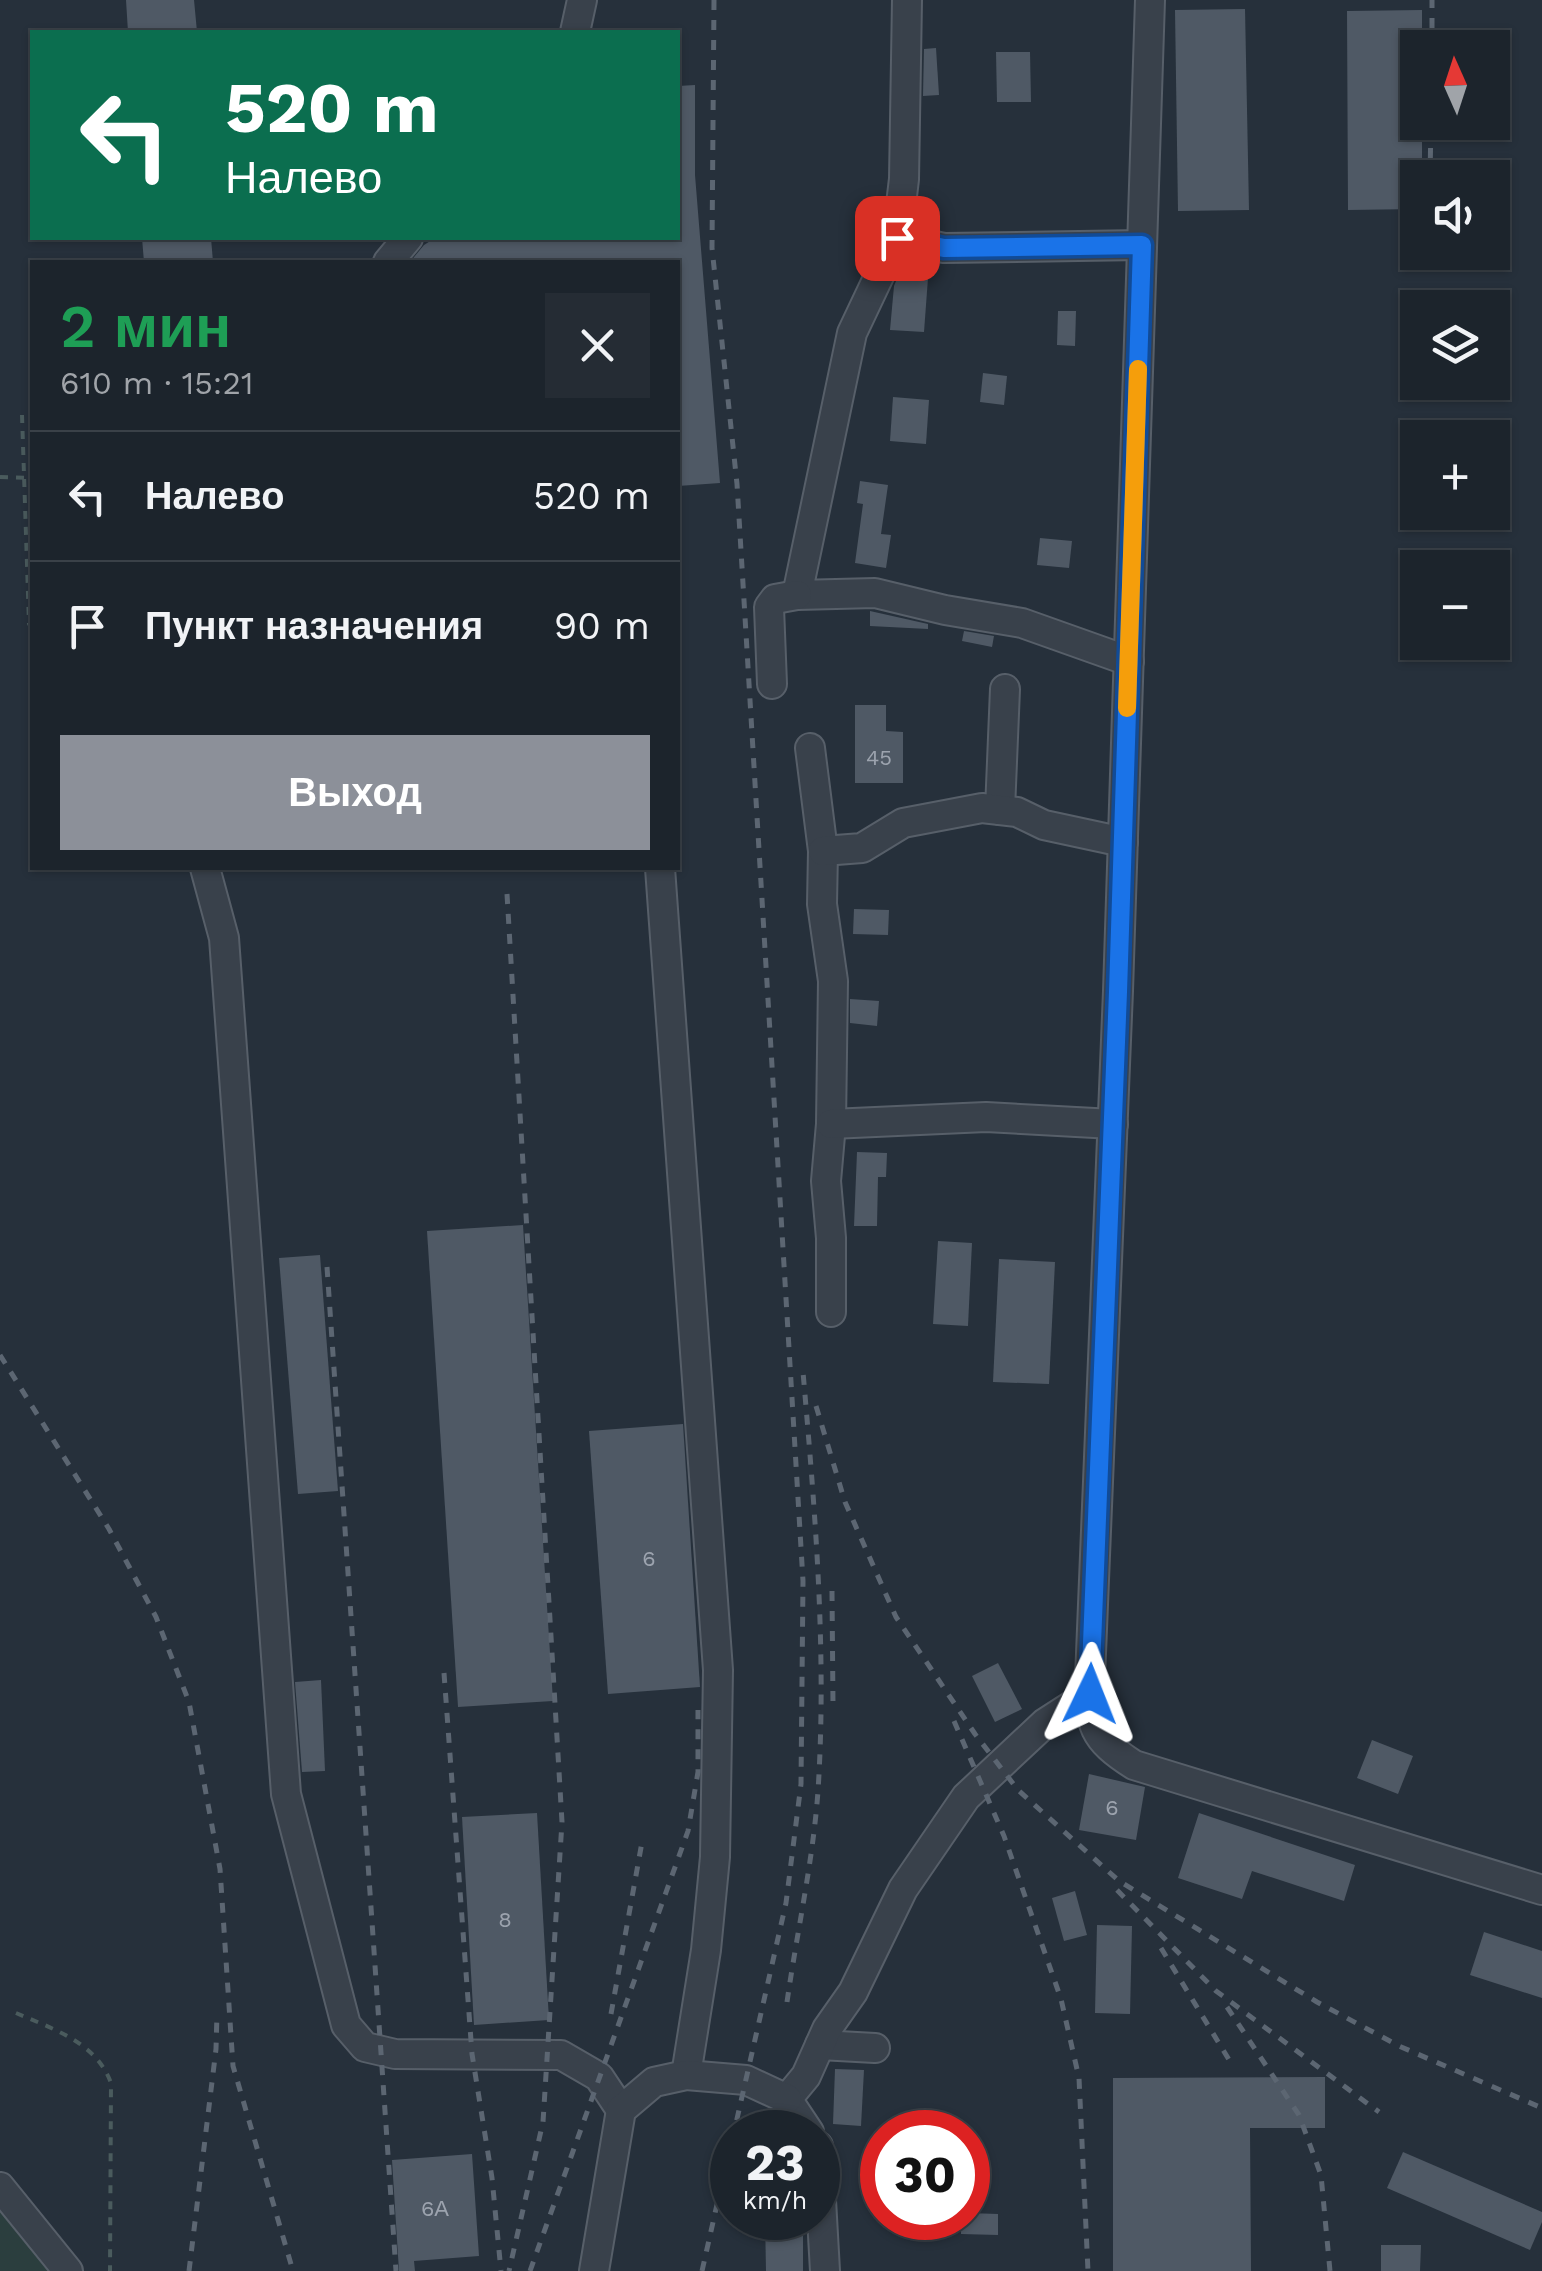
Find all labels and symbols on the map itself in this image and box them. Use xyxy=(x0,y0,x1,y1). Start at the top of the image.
north arrow xyxy=(1400,30,1510,140)
pin xyxy=(855,196,940,281)
house number: 45 xyxy=(866,745,892,770)
house number: 6 xyxy=(642,1546,656,1571)
position arrow xyxy=(1038,1642,1142,1746)
house number: 6 xyxy=(1105,1795,1119,1820)
house number: 8 xyxy=(498,1907,512,1932)
speed limit sign: 30 xyxy=(860,2110,990,2240)
house number: 6А xyxy=(421,2196,449,2221)

